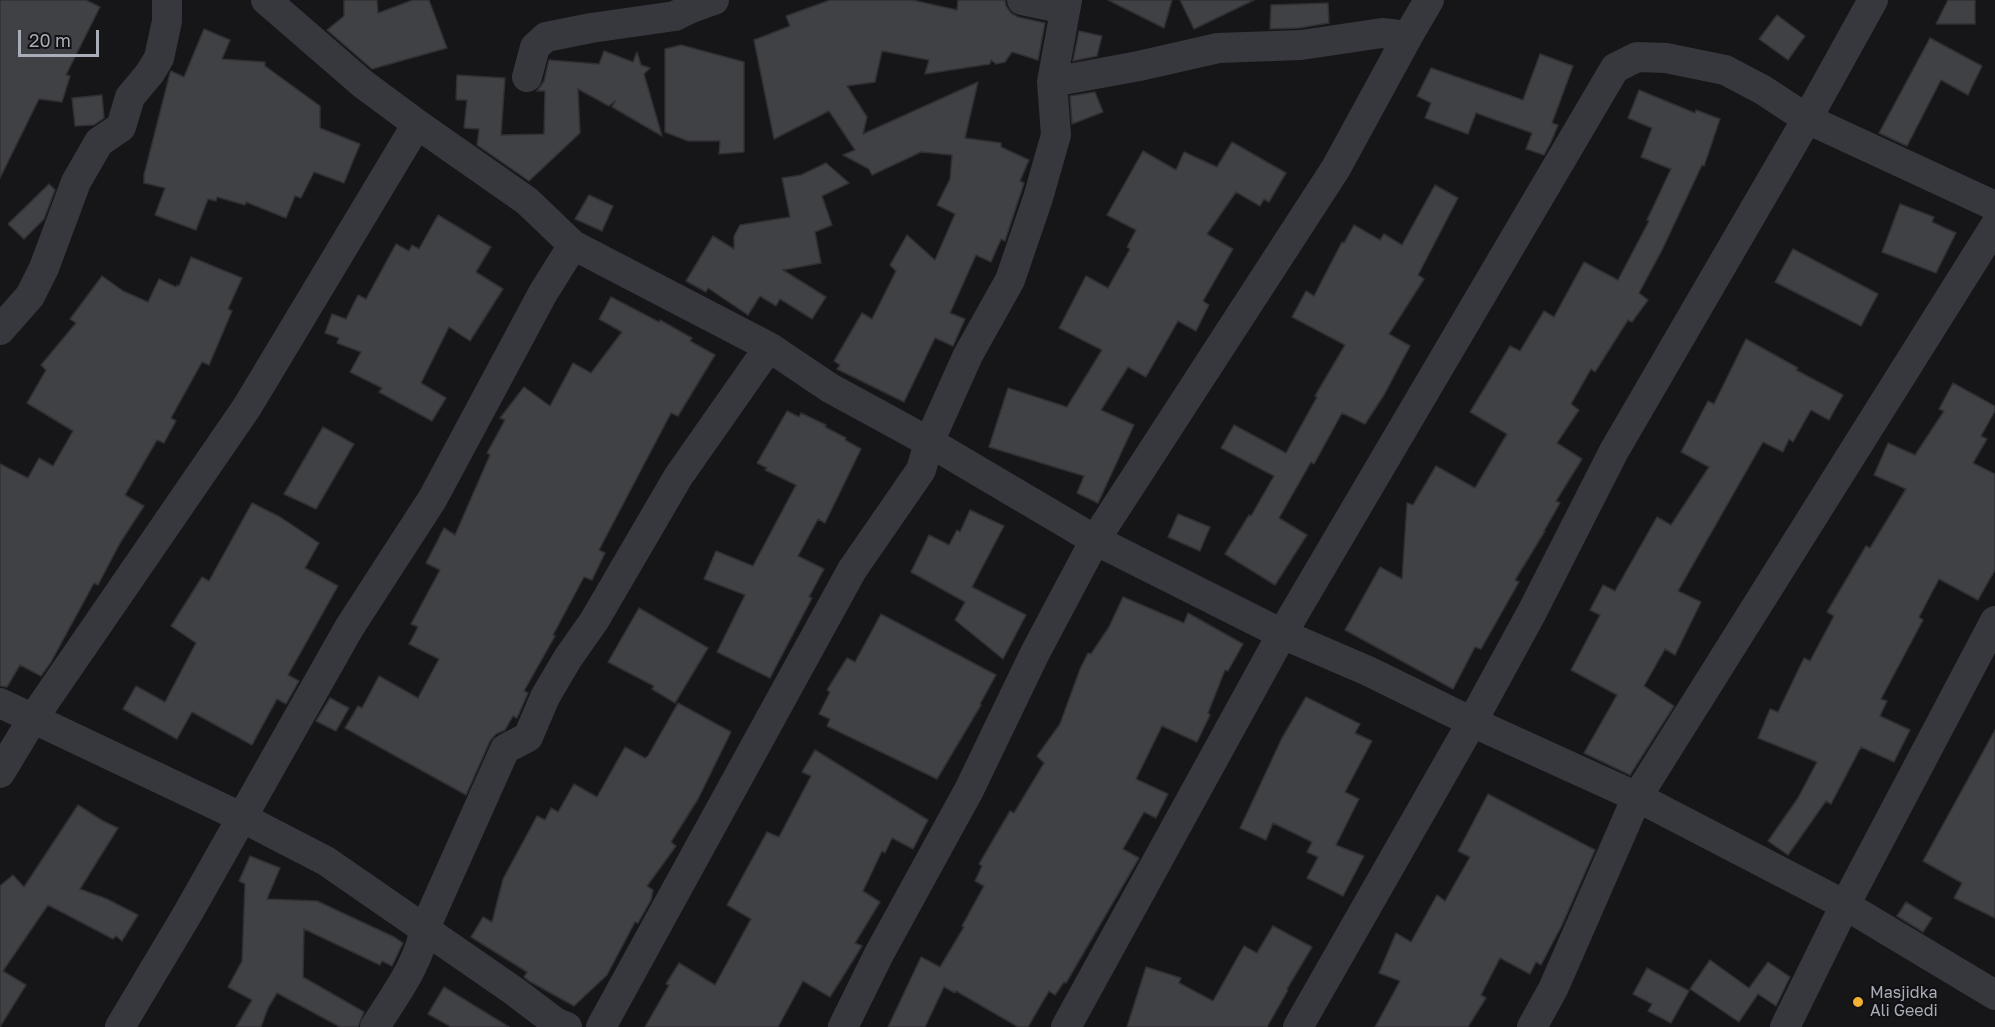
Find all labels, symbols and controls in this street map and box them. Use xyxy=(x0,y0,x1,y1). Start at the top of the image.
scale bar xyxy=(21,18,102,56)
text: 20 m xyxy=(29,29,71,51)
place label: Masjidka Ali Geedi xyxy=(1870,983,1938,1021)
marker: Masjidka Ali Geedi xyxy=(1851,995,1865,1009)

